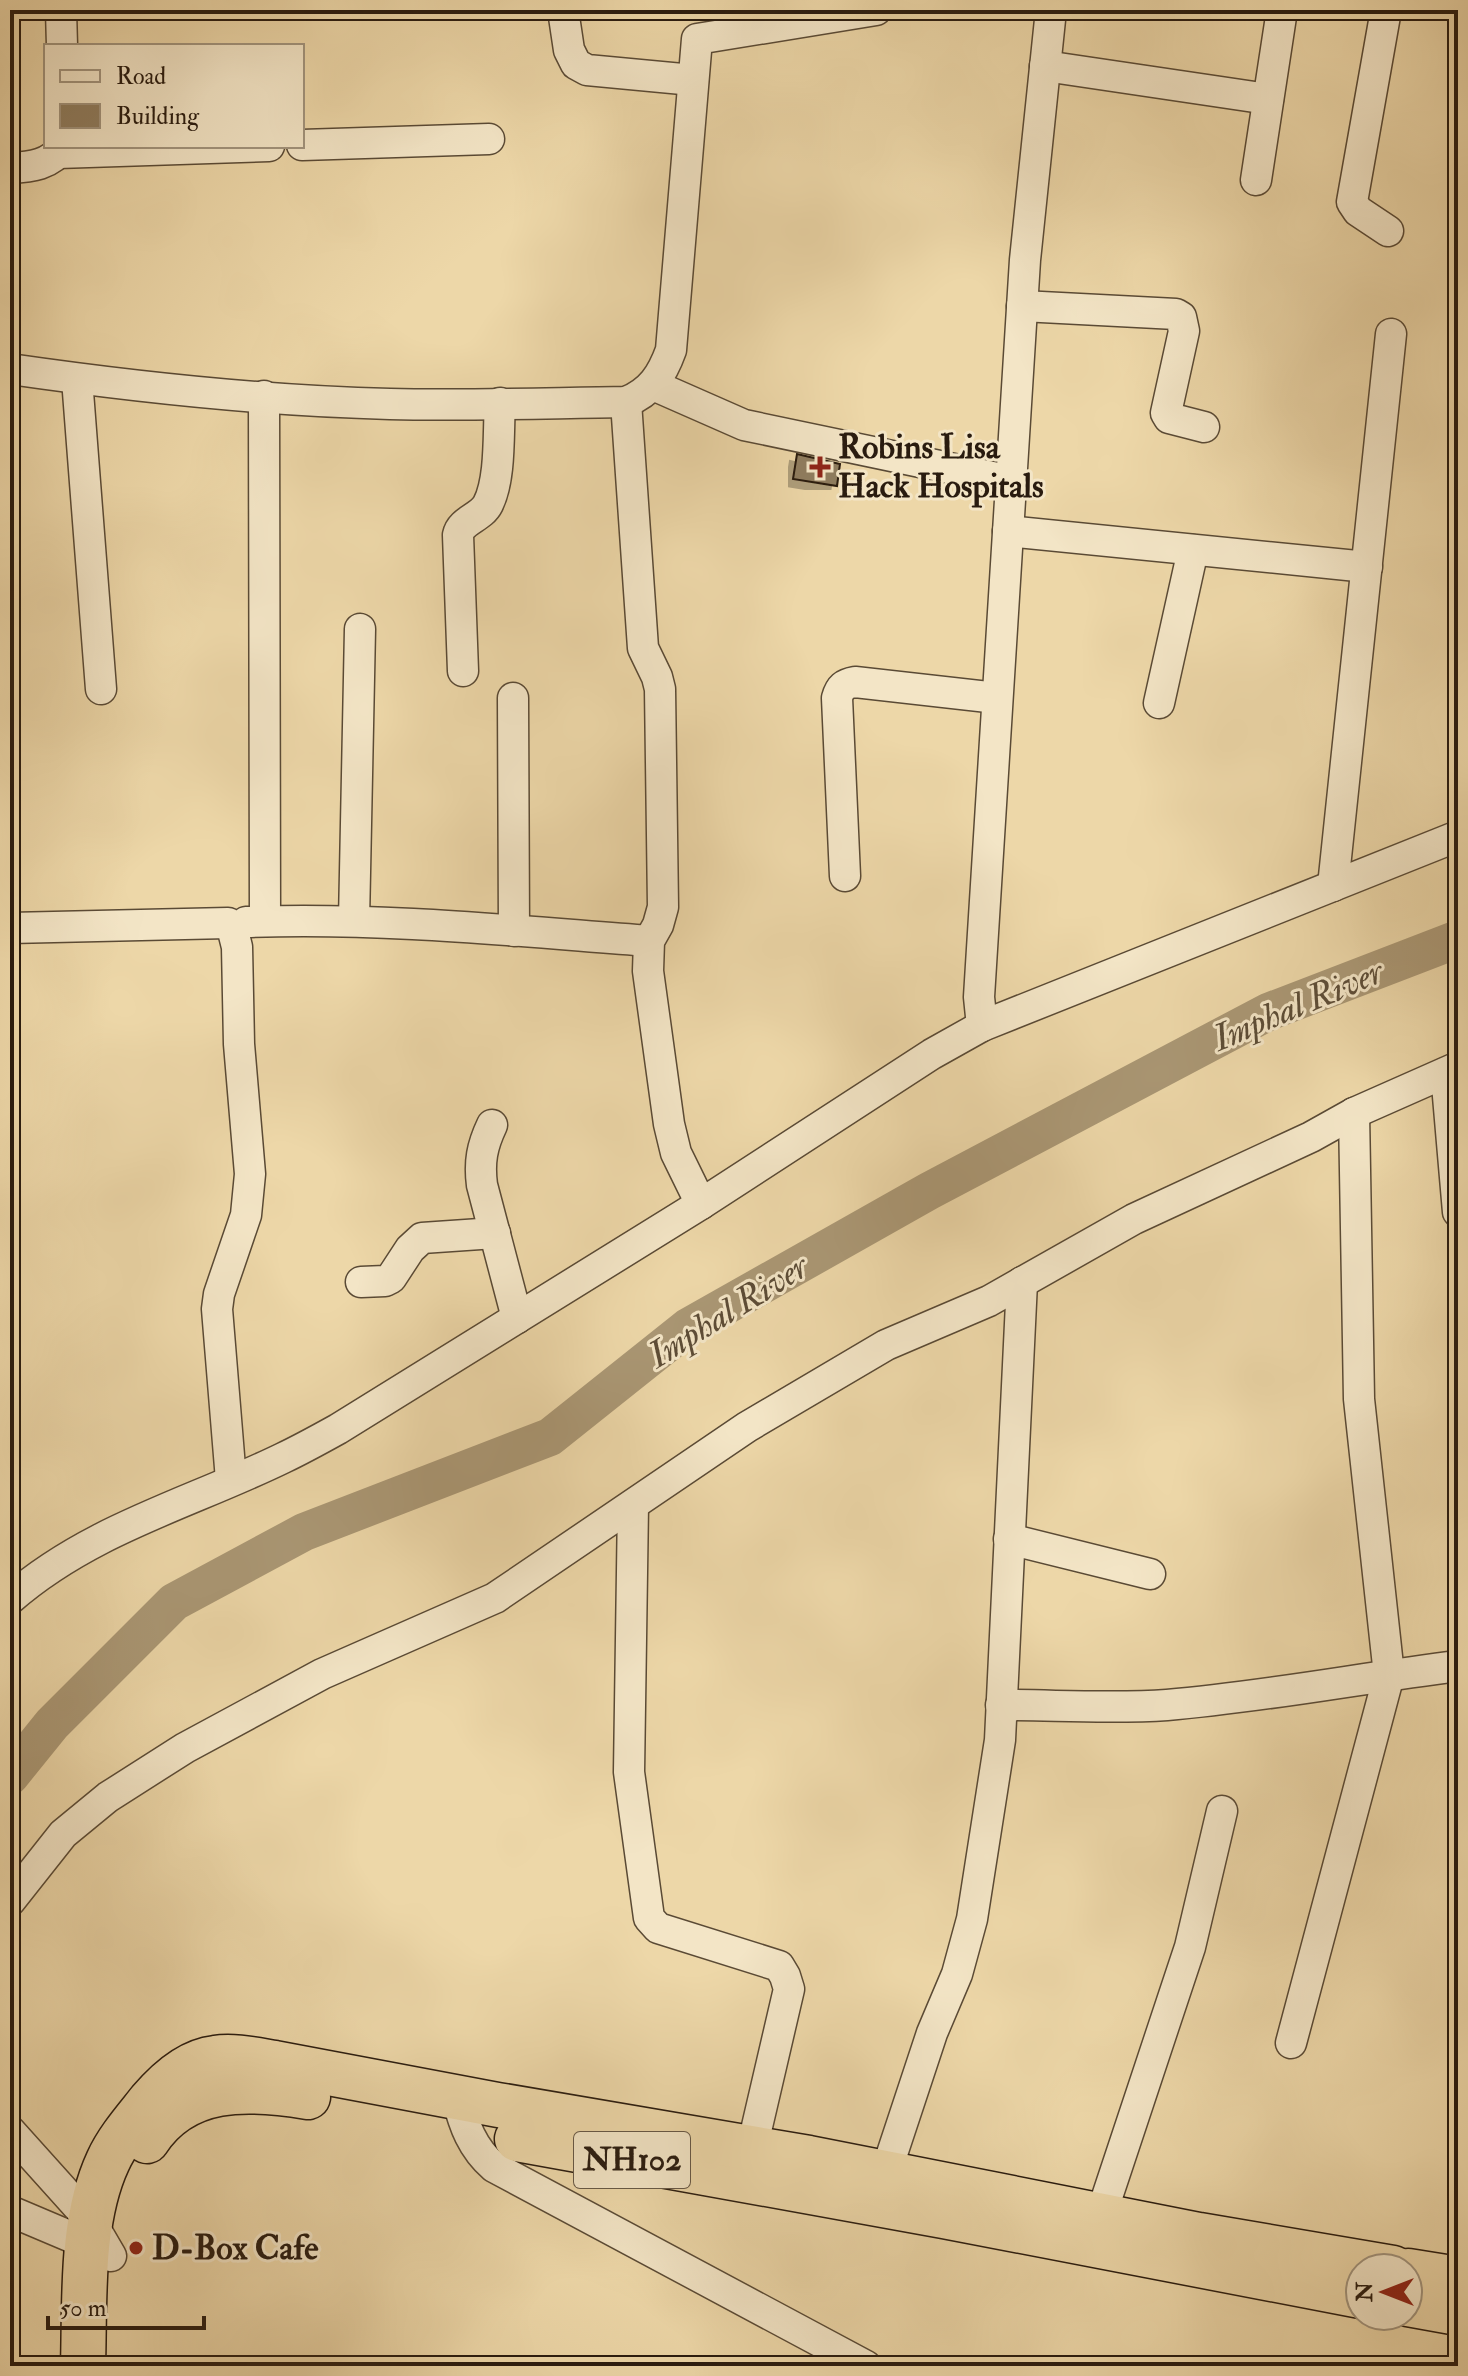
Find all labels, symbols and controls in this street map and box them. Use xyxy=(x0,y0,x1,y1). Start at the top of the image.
legend xyxy=(44,44,304,148)
text: Road xyxy=(116,61,166,92)
text: Building xyxy=(116,101,200,132)
place label: Robins Lisa Hack Hospitals xyxy=(838,426,1044,508)
marker: Robins Lisa Hack Hospitals xyxy=(809,456,831,478)
water label: Imphal River xyxy=(1204,948,1391,1062)
water label: Imphal River xyxy=(638,1243,818,1379)
road number: NH102 xyxy=(574,2132,690,2188)
place label: D-Box Cafe xyxy=(152,2227,319,2270)
marker: D-Box Cafe xyxy=(127,2239,145,2257)
north arrow xyxy=(1344,2252,1424,2332)
scale bar xyxy=(48,2280,204,2330)
text: N xyxy=(1351,2282,1379,2303)
text: 50 m xyxy=(60,2293,107,2324)

